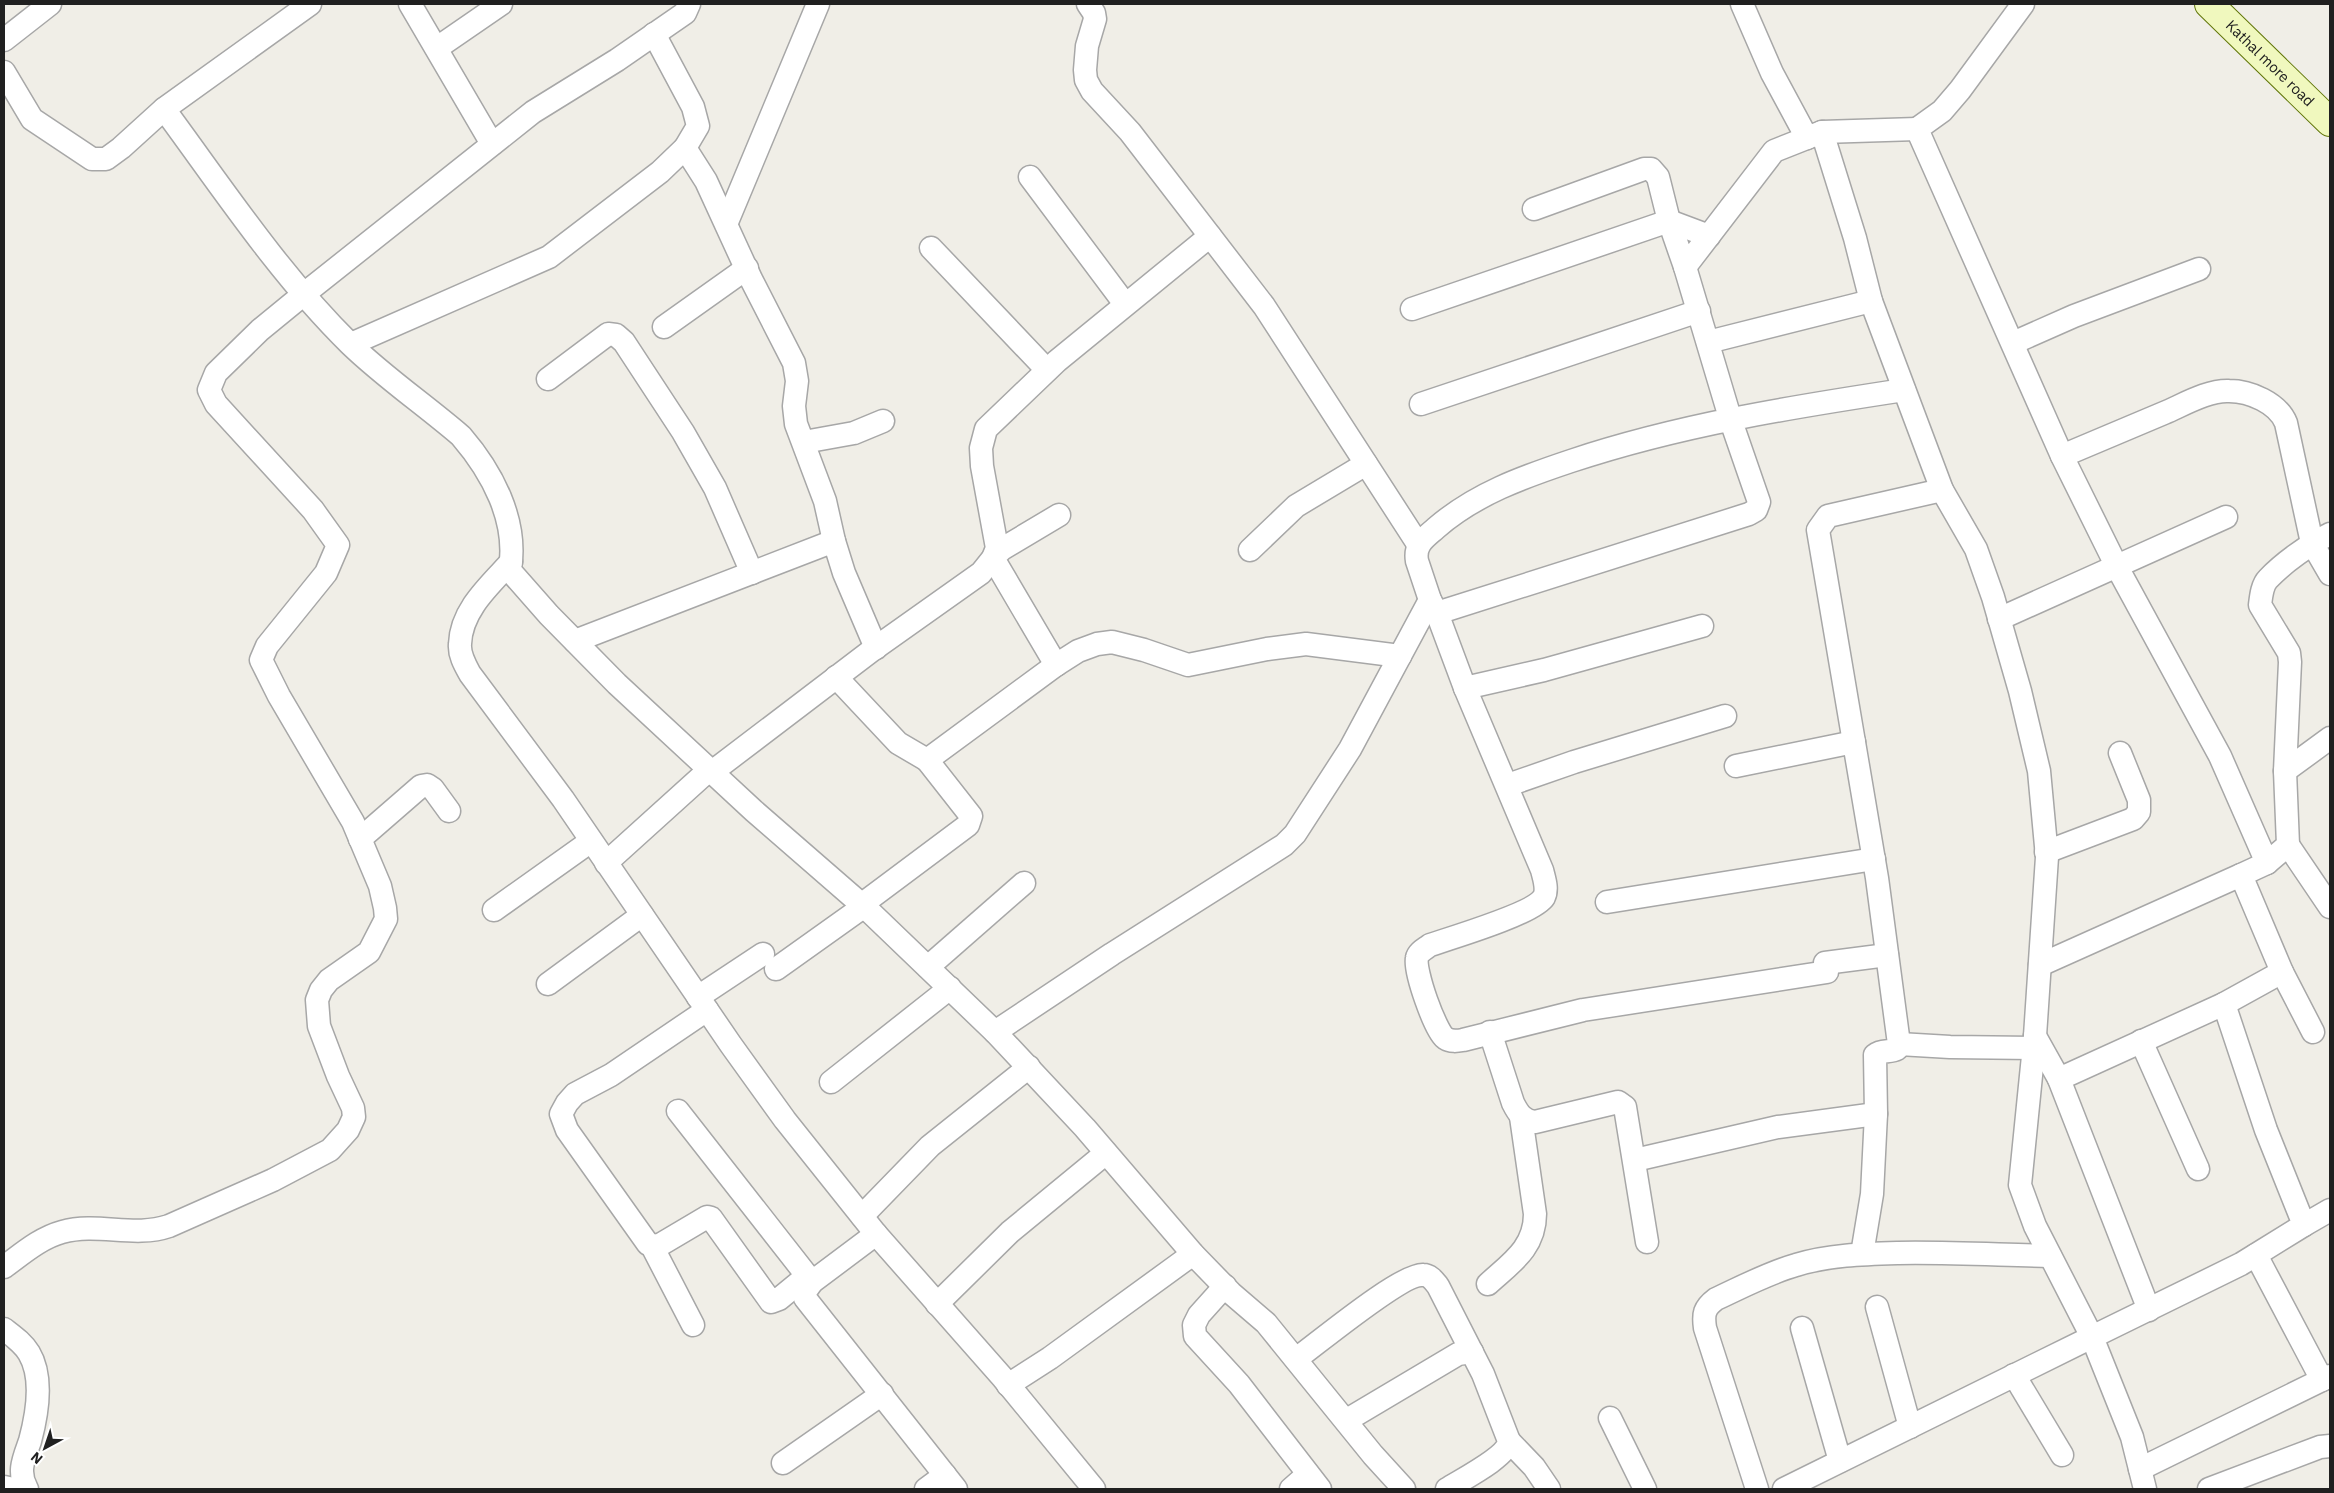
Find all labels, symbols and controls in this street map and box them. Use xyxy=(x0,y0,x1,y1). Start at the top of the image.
street label: Kathal more road xyxy=(2222,16,2318,110)
north arrow xyxy=(20,1423,70,1473)
text: N xyxy=(27,1448,46,1468)

